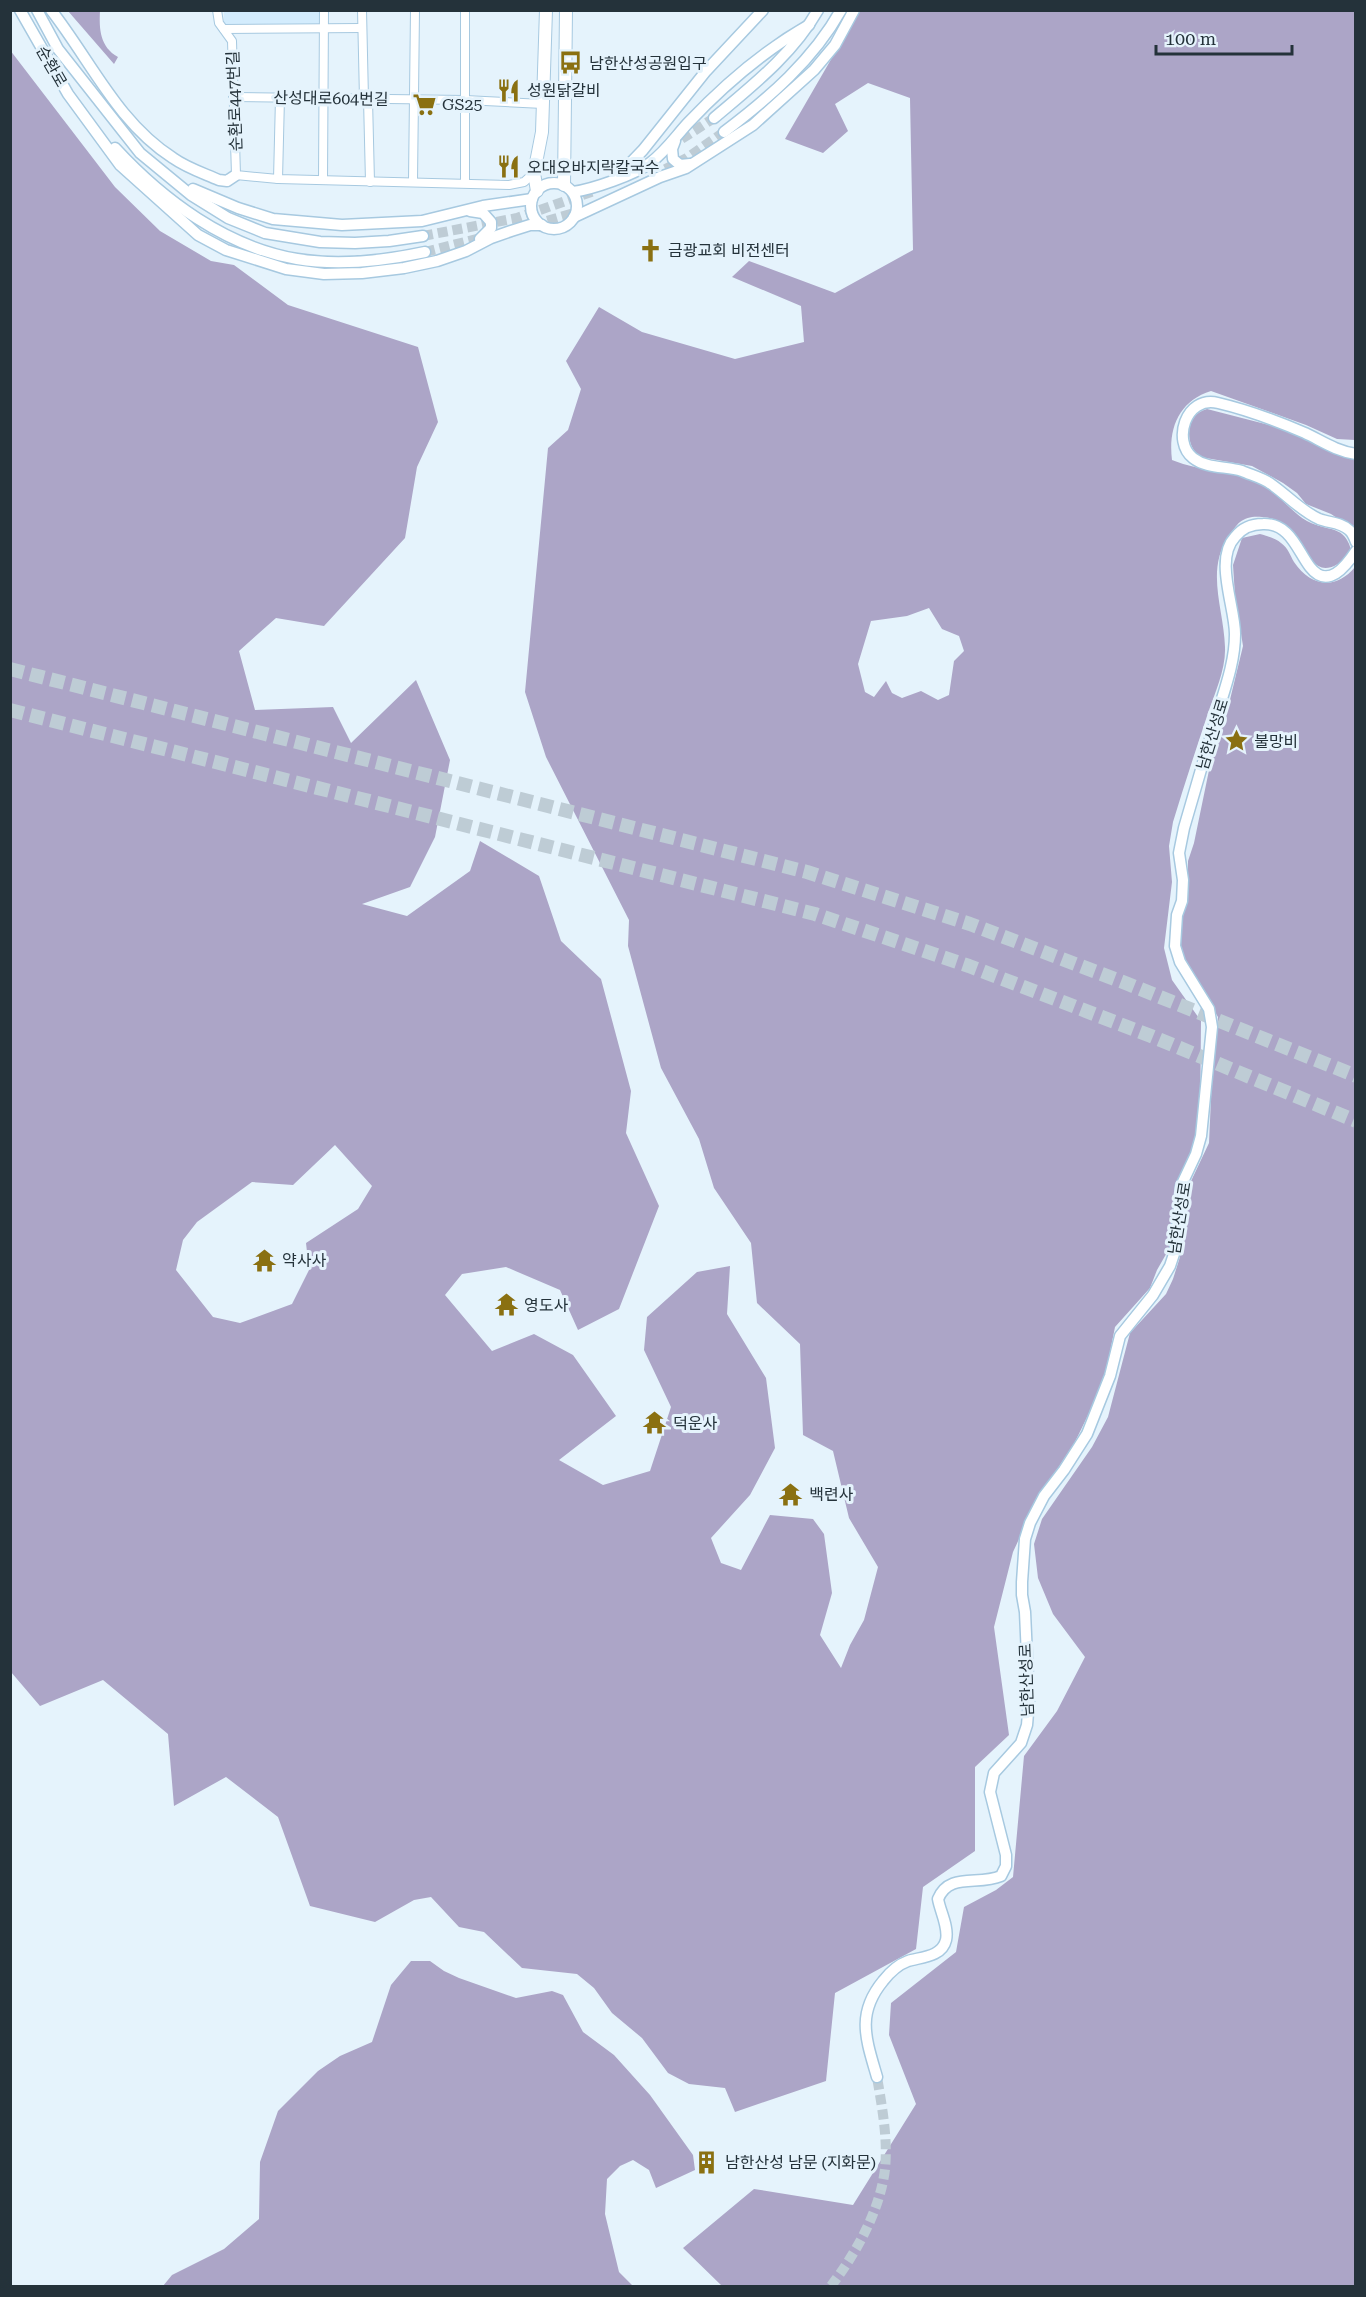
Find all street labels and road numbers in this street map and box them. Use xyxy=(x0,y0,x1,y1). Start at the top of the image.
street label: 순환로 xyxy=(32,42,71,90)
street label: 순환로447번길 xyxy=(223,50,246,152)
street label: 산성대로604번길 xyxy=(273,88,389,109)
street label: 남한산성로 xyxy=(1193,696,1232,772)
street label: 남한산성로 xyxy=(1164,1180,1195,1256)
street label: 남한산성로 xyxy=(1016,1643,1037,1717)

